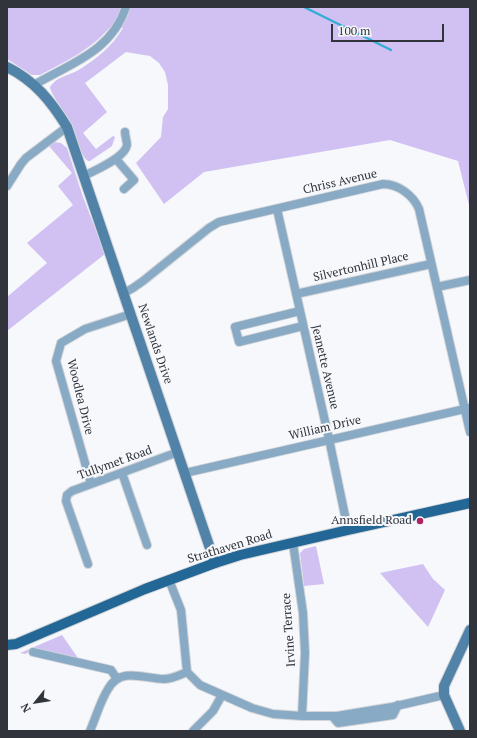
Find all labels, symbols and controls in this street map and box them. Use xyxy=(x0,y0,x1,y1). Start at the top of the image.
scale bar xyxy=(333,16,446,42)
text: 100 m xyxy=(338,23,370,38)
street label: Chriss Avenue xyxy=(302,166,378,198)
street label: Silvertonhill Place xyxy=(312,249,410,285)
street label: Newlands Drive xyxy=(135,302,175,386)
street label: Jeanette Avenue xyxy=(308,323,342,411)
street label: Woodlea Drive xyxy=(64,358,96,436)
street label: William Drive xyxy=(288,413,362,443)
street label: Tullymet Road xyxy=(76,443,154,483)
place label: Annsfield Road xyxy=(331,514,412,528)
marker: Annsfield Road xyxy=(415,516,425,526)
street label: Strathaven Road xyxy=(186,527,274,567)
street label: Irvine Terrace xyxy=(279,592,299,668)
north arrow xyxy=(16,682,56,722)
text: N xyxy=(17,701,34,715)

